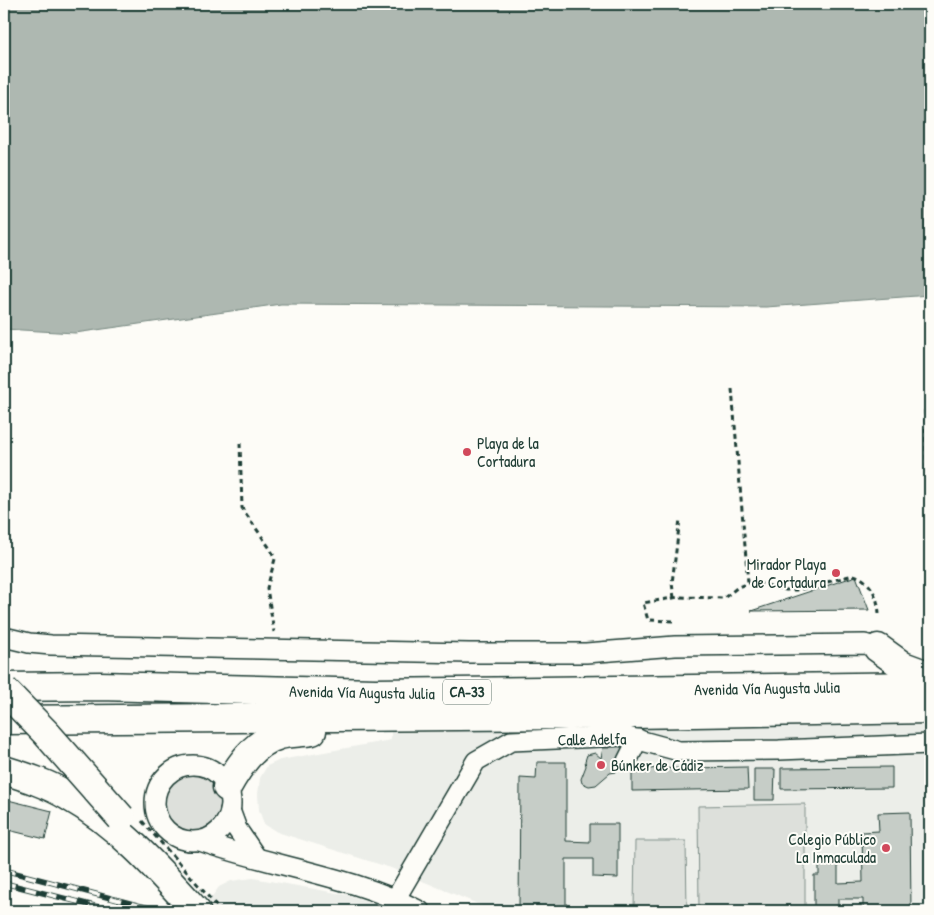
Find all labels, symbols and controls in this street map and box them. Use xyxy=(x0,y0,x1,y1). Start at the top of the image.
place label: Playa de la Cortadura xyxy=(477,432,539,472)
marker: Playa de la Cortadura xyxy=(461,446,473,458)
place label: Mirador Playa de Cortadura xyxy=(747,553,826,593)
marker: Mirador Playa de Cortadura xyxy=(830,567,842,579)
street label: Avenida Vía Augusta Julia xyxy=(694,676,840,700)
street label: Avenida Vía Augusta Julia xyxy=(289,680,435,704)
road number: CA-33 xyxy=(443,680,491,704)
street label: Calle Adelfa xyxy=(557,727,627,751)
place label: Búnker de Cádiz xyxy=(611,754,704,776)
marker: Búnker de Cádiz xyxy=(595,759,607,771)
place label: Colegio Público La Inmaculada xyxy=(788,828,877,868)
marker: Colegio Público La Inmaculada xyxy=(880,842,892,854)

